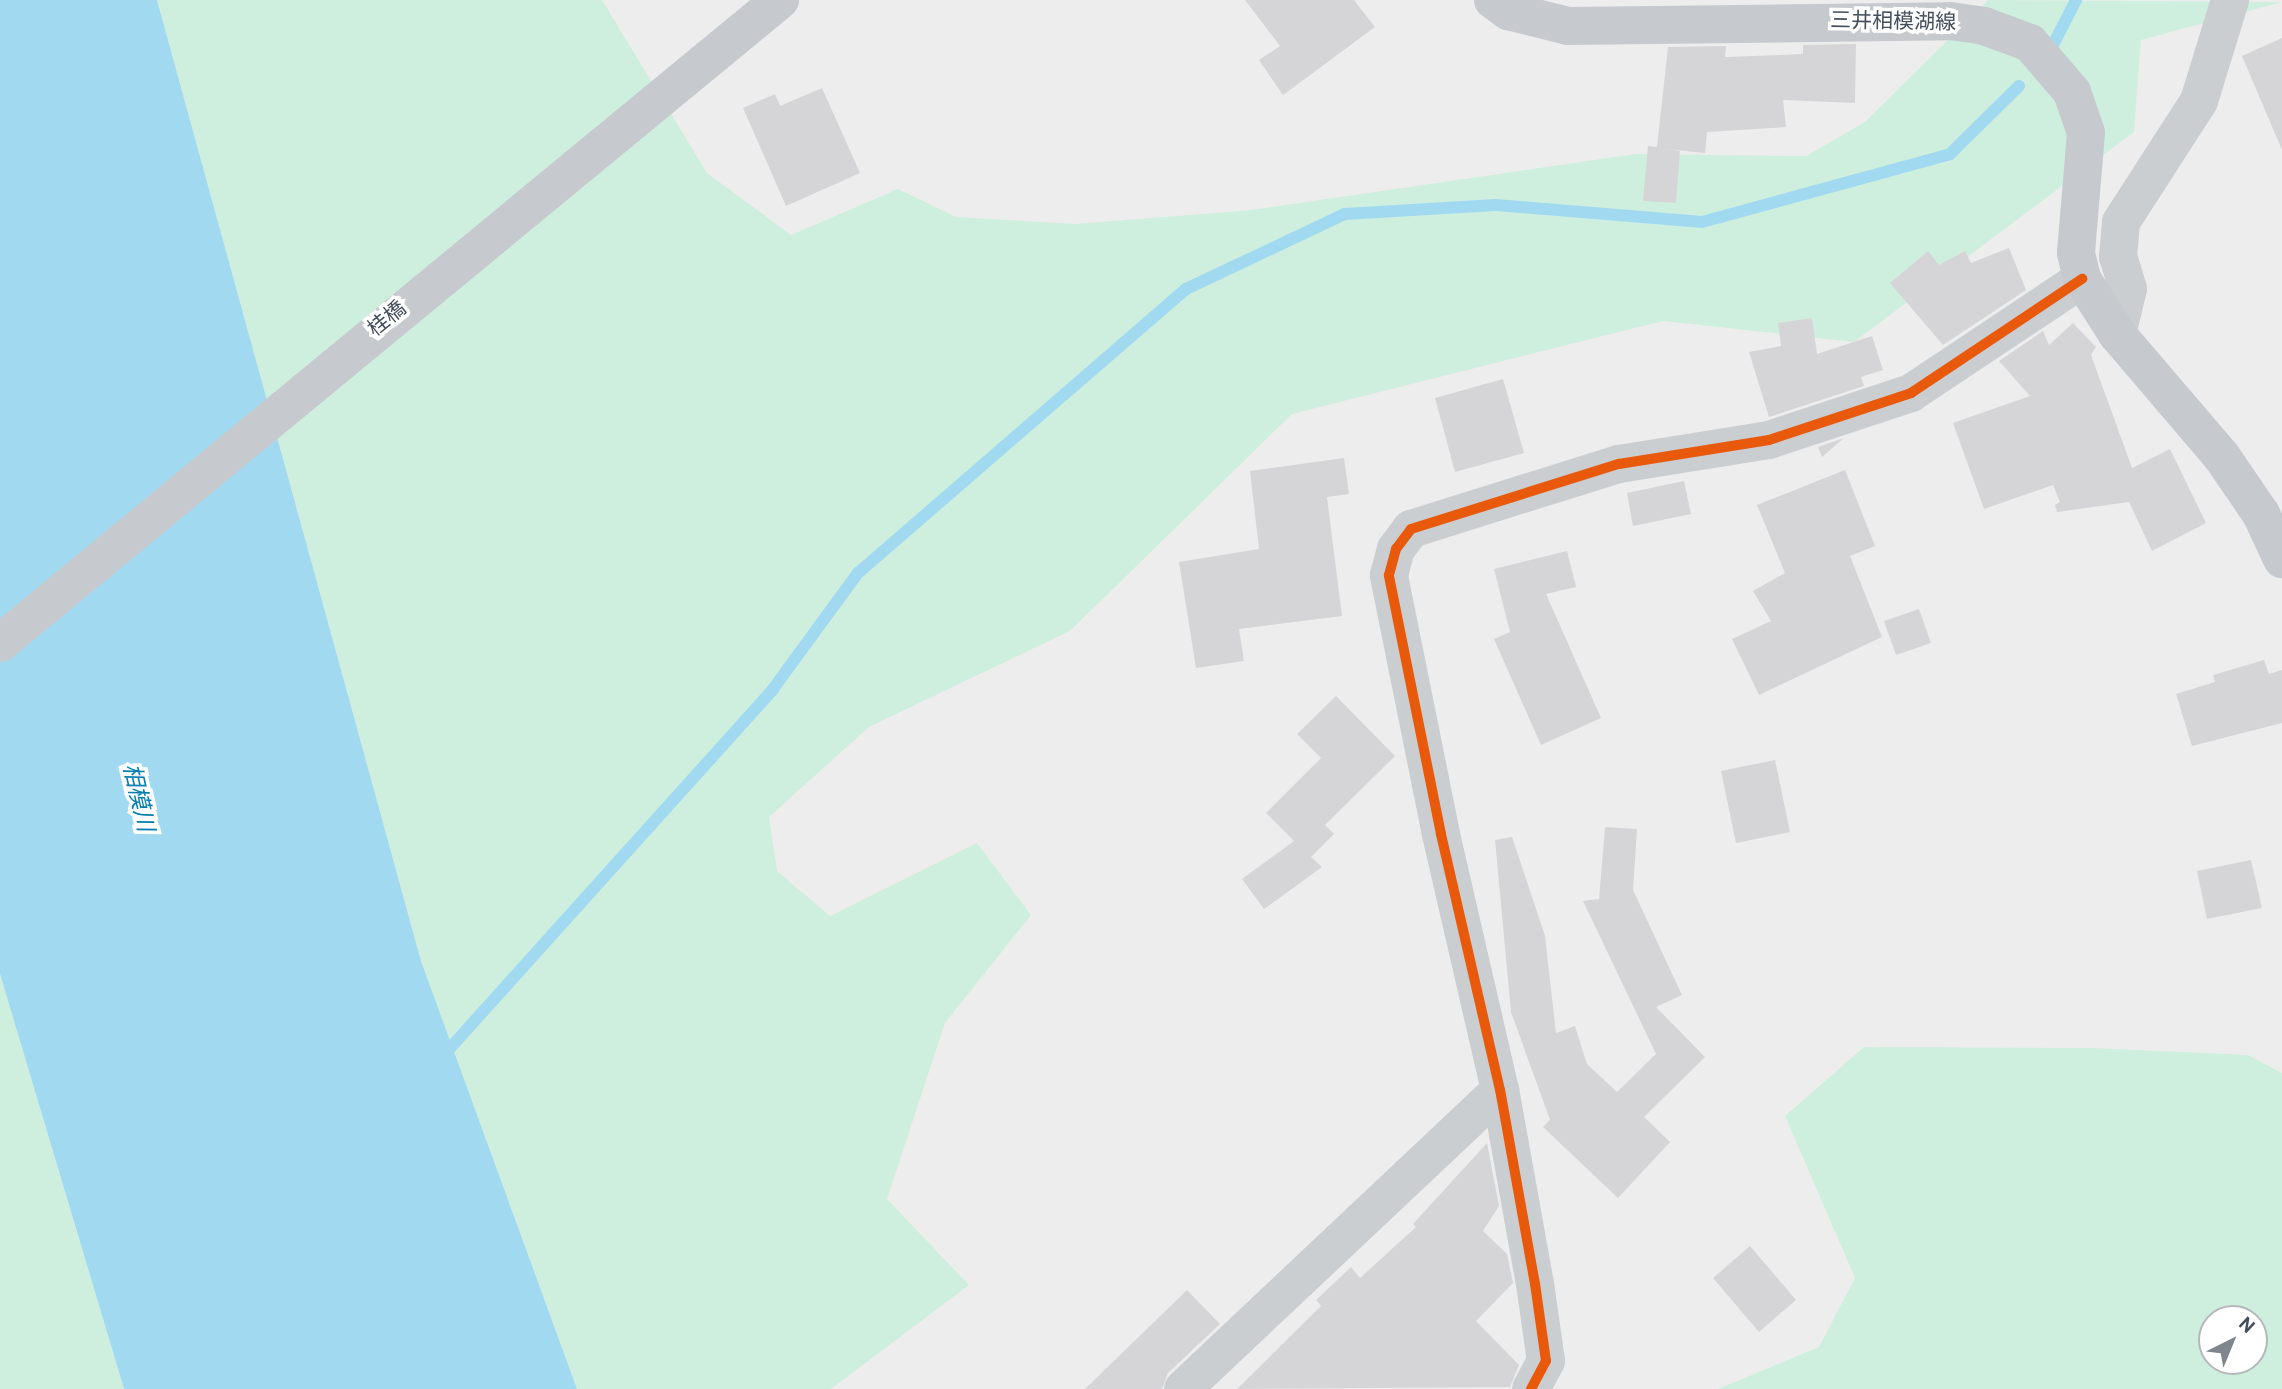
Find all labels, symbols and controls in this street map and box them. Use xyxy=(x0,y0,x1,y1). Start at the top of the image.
street label: 三井相模湖線 xyxy=(1830,9,1956,37)
street label: 桂橋 xyxy=(364,297,412,343)
water label: 相模川 xyxy=(115,761,157,835)
north arrow xyxy=(2198,1305,2268,1375)
text: N xyxy=(2233,1313,2259,1340)

